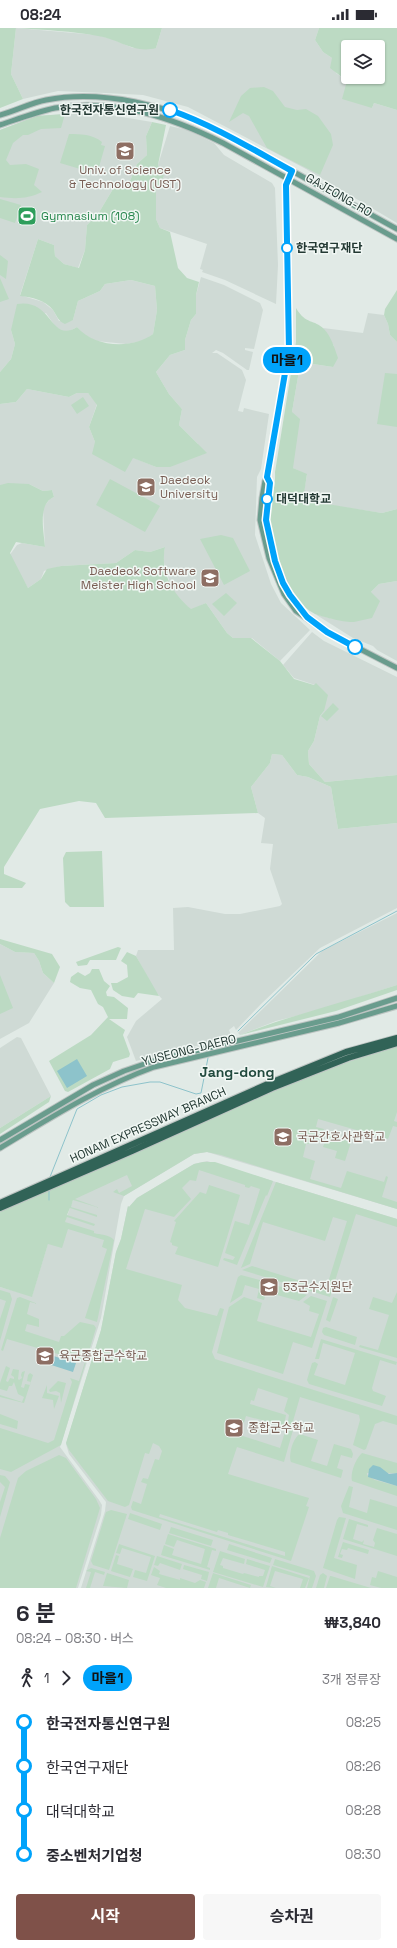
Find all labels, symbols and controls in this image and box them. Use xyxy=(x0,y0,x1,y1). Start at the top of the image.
text: 08:24 xyxy=(20,5,61,24)
map controls xyxy=(341,40,385,84)
button: layers xyxy=(341,40,385,84)
place label: 한국전자통신연구원 xyxy=(60,102,159,118)
marker: 한국전자통신연구원 xyxy=(162,102,178,118)
school or university icon: Univ. of Science & Technology (UST) xyxy=(114,140,136,162)
place label: Univ. of Science & Technology (UST) xyxy=(69,162,181,192)
street label: GAJEONG-RO xyxy=(303,169,375,221)
sports icon: Gymnasium (108) xyxy=(16,205,38,227)
place label: Gymnasium (108) xyxy=(41,208,140,224)
place label: 한국연구재단 xyxy=(296,240,362,256)
marker: 한국연구재단 xyxy=(281,242,293,254)
line badge: 마을1 xyxy=(264,347,310,373)
text: 마을1 xyxy=(271,351,303,369)
place label: Daedeok University xyxy=(160,472,218,502)
school or university icon: Daedeok University xyxy=(135,476,157,498)
place label: 대덕대학교 xyxy=(276,491,331,507)
marker: 대덕대학교 xyxy=(261,493,273,505)
place label: Daedeok Software Meister High School xyxy=(81,563,196,593)
school or university icon: Daedeok Software Meister High School xyxy=(199,567,221,589)
unlabelled marker xyxy=(347,639,363,655)
street label: YUSEONG-DAERO xyxy=(140,1031,238,1069)
district label: Jang-dong xyxy=(200,1063,274,1081)
street label: HONAM EXPRESSWAY BRANCH xyxy=(67,1083,229,1167)
school or university icon: 국군간호사관학교 xyxy=(272,1126,294,1148)
place label: 국군간호사관학교 xyxy=(297,1129,385,1145)
school or university icon: 53군수지원단 xyxy=(258,1276,280,1298)
place label: 53군수지원단 xyxy=(283,1279,353,1295)
school or university icon: 육군종합군수학교 xyxy=(34,1345,56,1367)
place label: 육군종합군수학교 xyxy=(59,1348,147,1364)
school or university icon: 종합군수학교 xyxy=(223,1417,245,1439)
place label: 종합군수학교 xyxy=(248,1420,314,1436)
text: 6 분 xyxy=(16,1599,55,1627)
text: ₩3,840 xyxy=(324,1613,381,1632)
text: 08:24 – 08:30 · 버스 xyxy=(16,1630,134,1647)
icon: walk xyxy=(16,1667,38,1689)
icon: forward xyxy=(55,1667,77,1689)
text: 마을1 xyxy=(91,1669,124,1687)
text: 1 xyxy=(44,1670,49,1687)
text: 3개 정류장 xyxy=(322,1671,381,1688)
text: 한국전자통신연구원 xyxy=(46,1714,170,1733)
text: 08:25 xyxy=(346,1714,381,1731)
text: 한국연구재단 xyxy=(46,1758,129,1777)
text: 08:26 xyxy=(345,1758,381,1775)
text: 대덕대학교 xyxy=(46,1802,115,1821)
text: 08:28 xyxy=(345,1802,381,1819)
text: 중소벤처기업청 xyxy=(46,1846,143,1865)
text: 08:30 xyxy=(345,1846,381,1863)
button: 시작 xyxy=(16,1894,195,1940)
button: 승차권 xyxy=(203,1894,381,1940)

